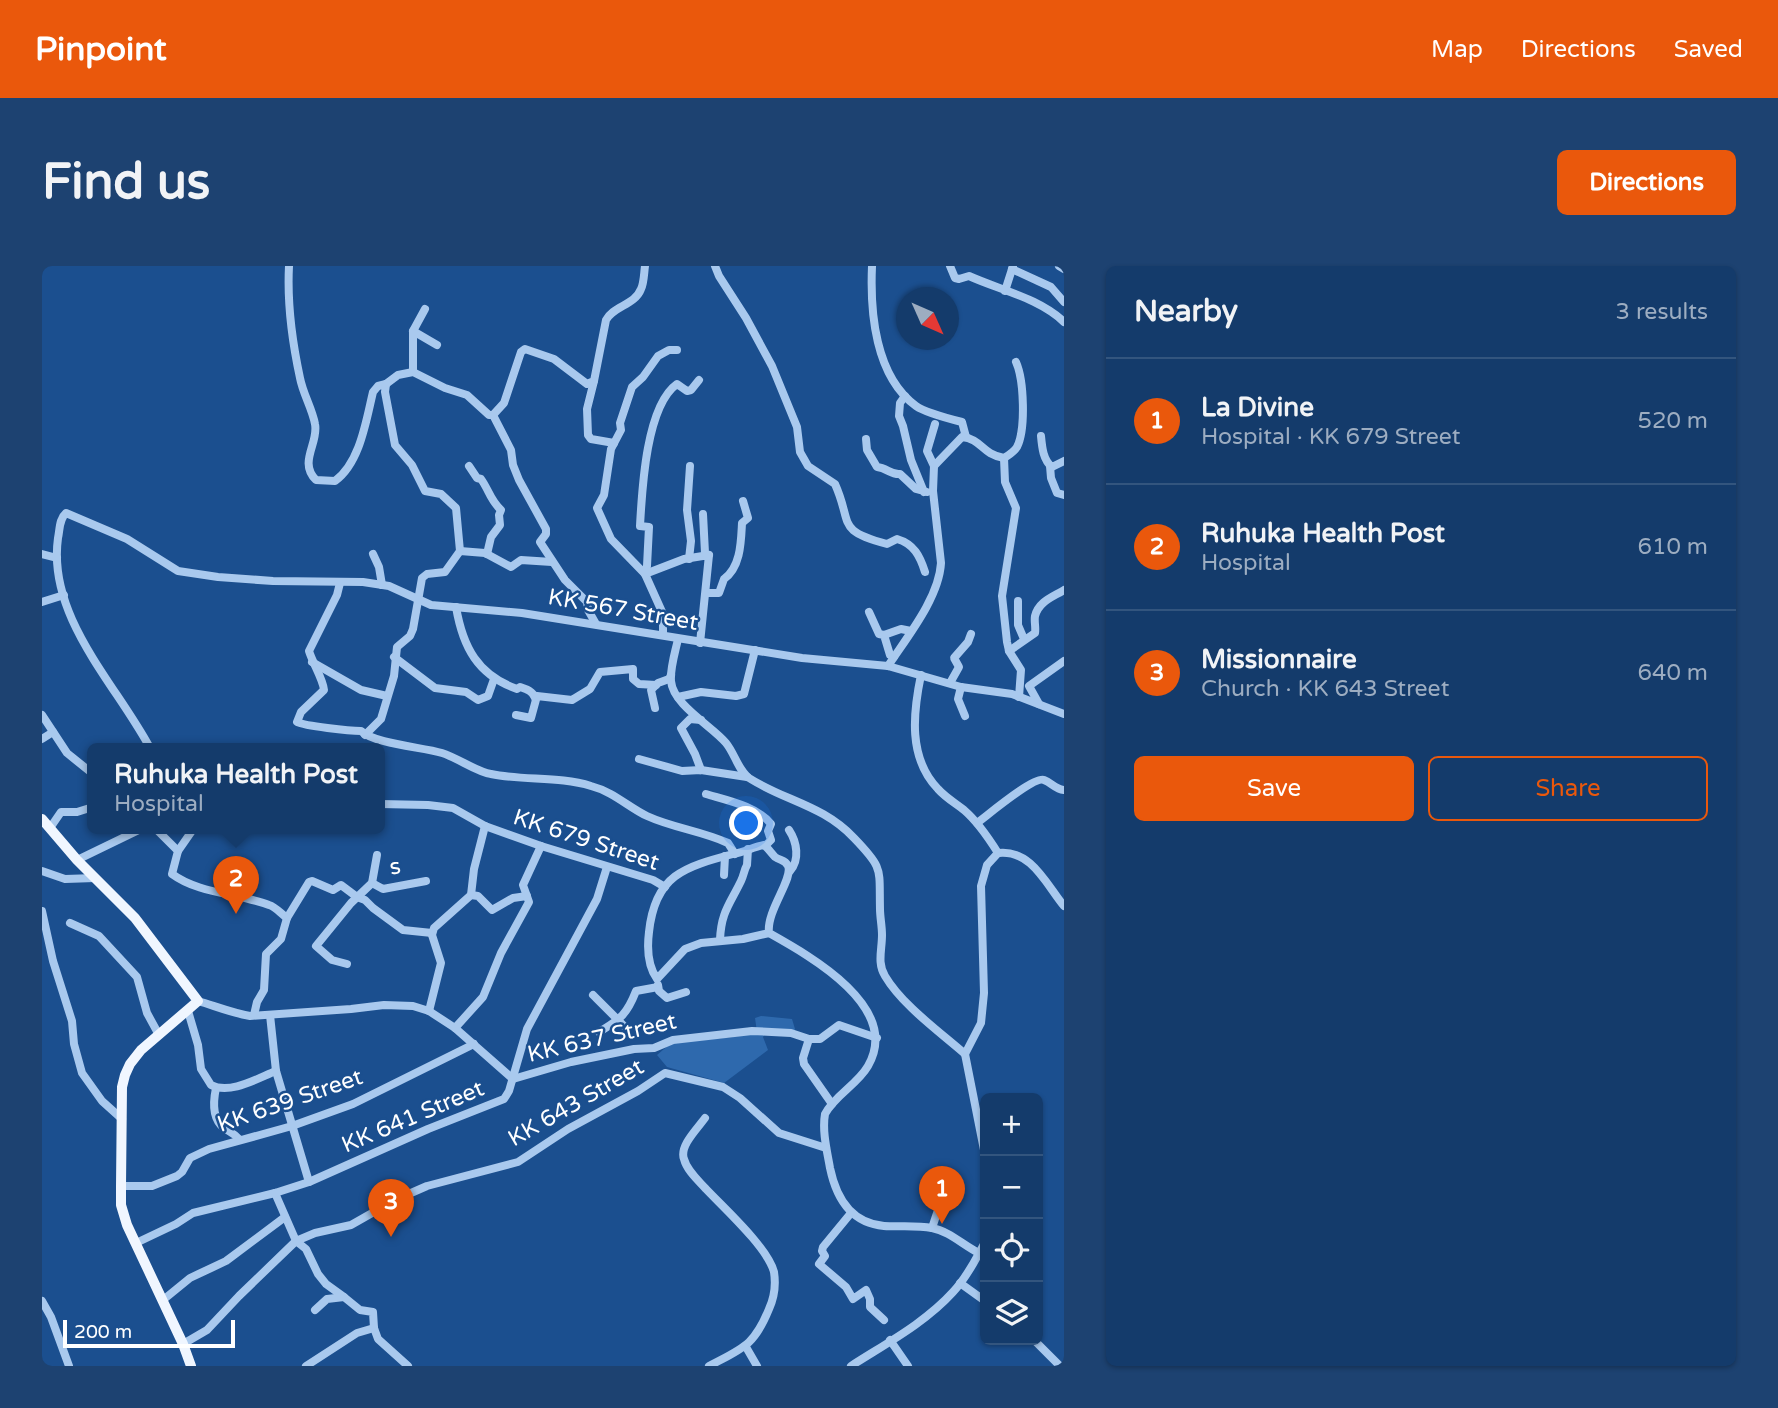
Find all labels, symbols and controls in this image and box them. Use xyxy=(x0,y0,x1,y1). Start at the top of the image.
text: Pinpoint xyxy=(35,30,167,69)
text: Map xyxy=(1431,35,1483,64)
text: Directions xyxy=(1521,35,1636,64)
text: Saved xyxy=(1674,35,1743,64)
button: Directions xyxy=(1557,150,1736,215)
text: Find us xyxy=(42,153,210,212)
north arrow xyxy=(896,287,959,350)
text: Nearby xyxy=(1134,293,1238,330)
text: 3 results xyxy=(1615,298,1708,326)
text: La Divine xyxy=(1201,392,1314,423)
text: 1 xyxy=(1150,407,1164,435)
text: 520 m xyxy=(1638,407,1708,435)
text: Hospital · KK 679 Street xyxy=(1201,423,1461,451)
text: Ruhuka Health Post xyxy=(1201,518,1445,549)
text: 2 xyxy=(1150,533,1164,561)
text: 610 m xyxy=(1638,533,1708,561)
text: Hospital xyxy=(1201,549,1291,577)
street label: KK 567 Street xyxy=(546,583,700,637)
text: Missionnaire xyxy=(1201,644,1357,675)
text: 3 xyxy=(1150,659,1164,687)
text: 640 m xyxy=(1638,659,1708,687)
text: Church · KK 643 Street xyxy=(1201,675,1449,703)
popup xyxy=(87,743,385,834)
button: Save xyxy=(1134,756,1414,821)
button: Share xyxy=(1428,756,1708,821)
text: Ruhuka Health Post xyxy=(114,759,358,790)
text: Hospital xyxy=(114,790,204,818)
street label: KK 679 Street xyxy=(509,803,663,877)
your location xyxy=(729,806,763,840)
street label: s xyxy=(387,852,403,882)
pin: 2 xyxy=(213,856,259,914)
street label: KK 637 Street xyxy=(525,1007,679,1069)
street label: KK 643 Street xyxy=(503,1053,649,1153)
street label: KK 639 Street xyxy=(214,1063,367,1139)
street label: KK 641 Street xyxy=(338,1074,489,1160)
map controls xyxy=(980,1093,1043,1345)
button: + xyxy=(980,1093,1043,1156)
button: − xyxy=(980,1156,1043,1219)
pin: 1 xyxy=(919,1166,965,1224)
pin: 3 xyxy=(368,1179,414,1237)
button: locate xyxy=(980,1219,1043,1282)
button: layers xyxy=(980,1282,1043,1345)
scale bar xyxy=(63,1317,234,1349)
text: 200 m xyxy=(74,1321,132,1343)

